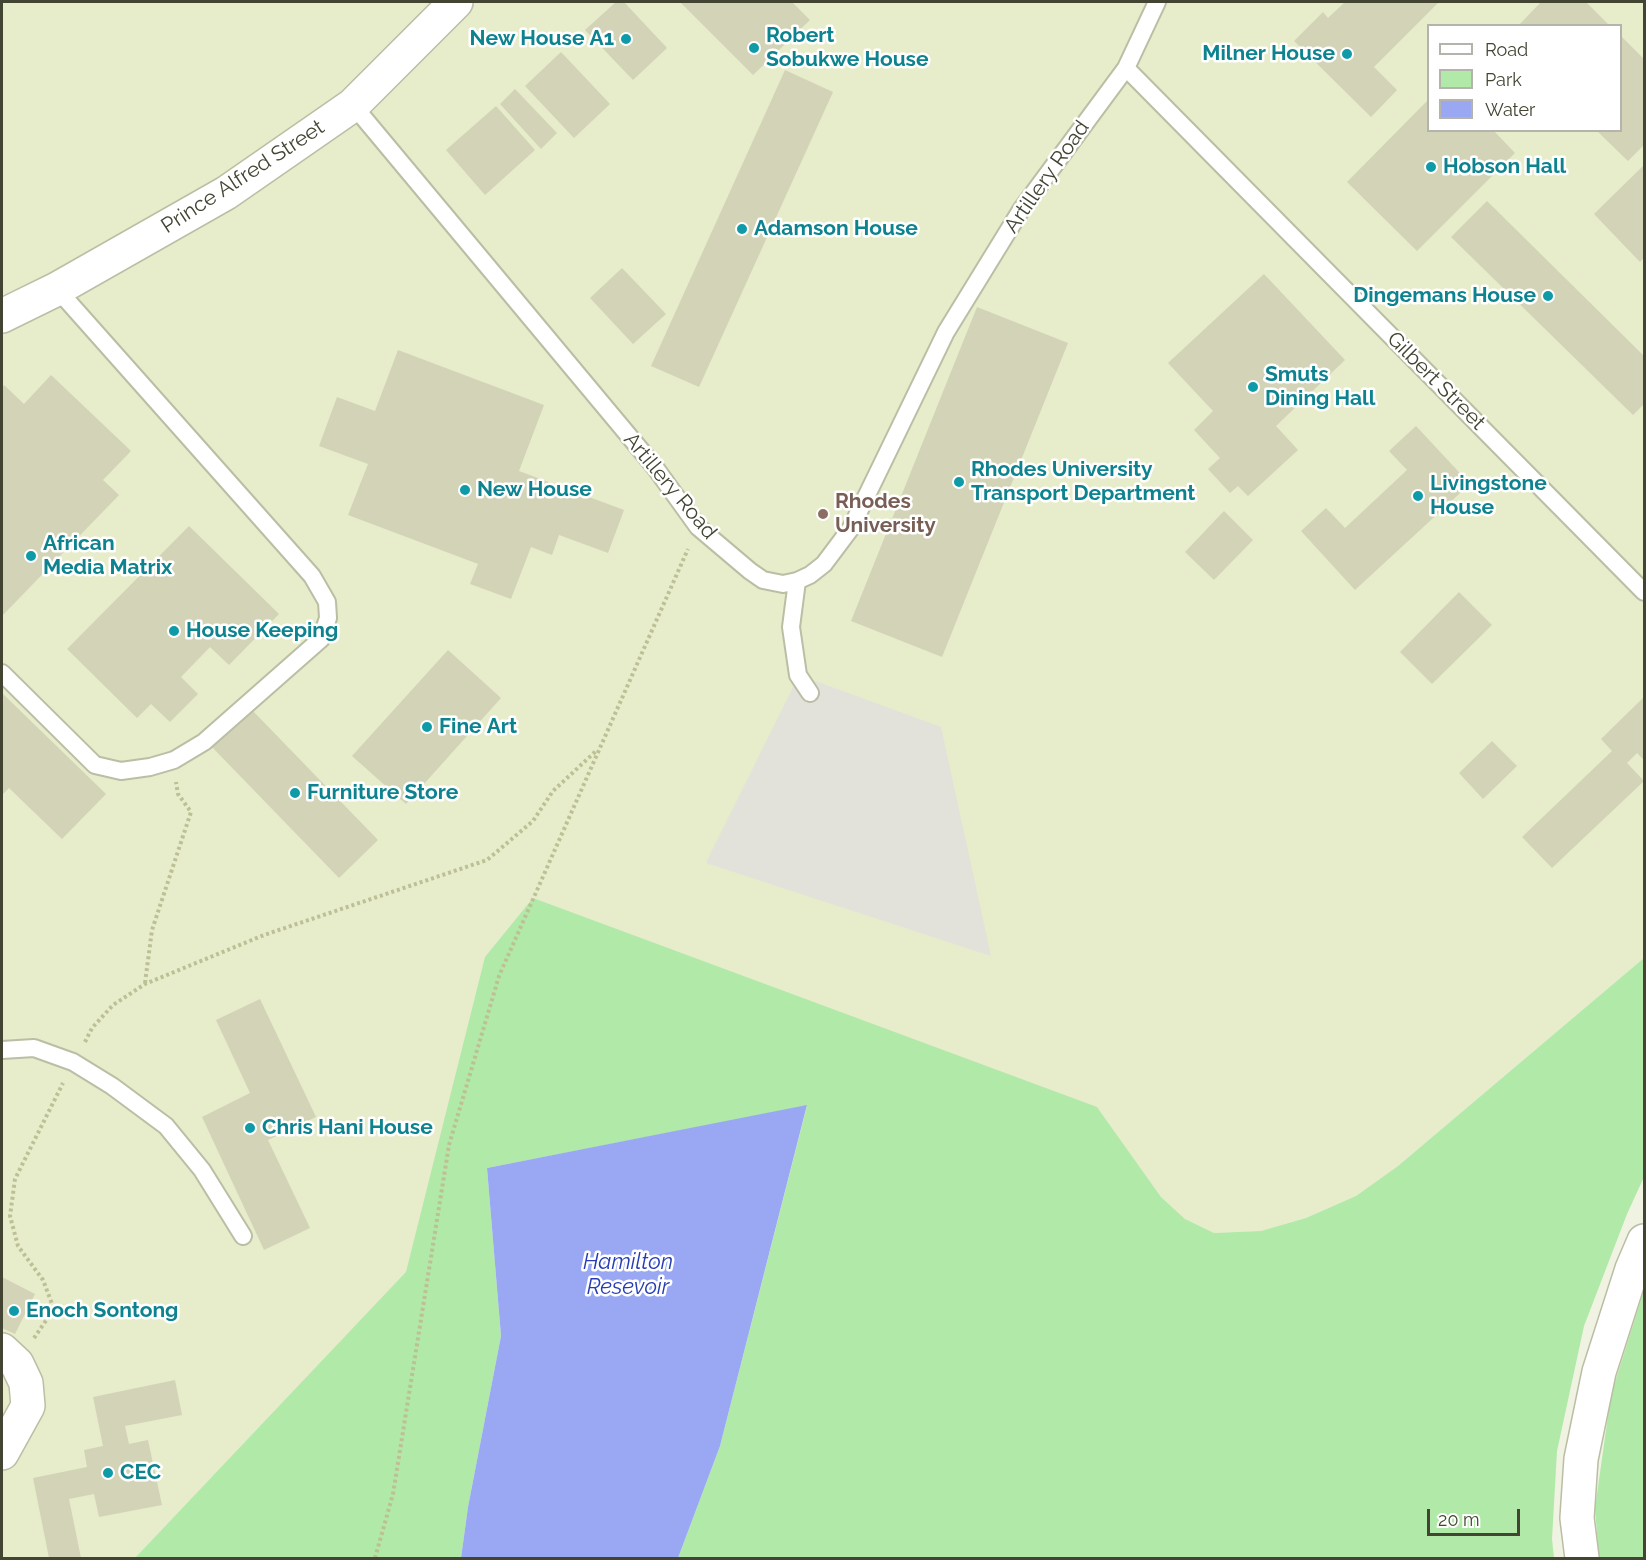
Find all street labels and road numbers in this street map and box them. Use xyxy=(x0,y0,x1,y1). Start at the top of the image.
street label: Prince Alfred Street xyxy=(157,115,329,239)
street label: Artillery Road xyxy=(999,116,1095,238)
street label: Gilbert Street xyxy=(1382,327,1490,435)
street label: Artillery Road xyxy=(618,428,722,544)

